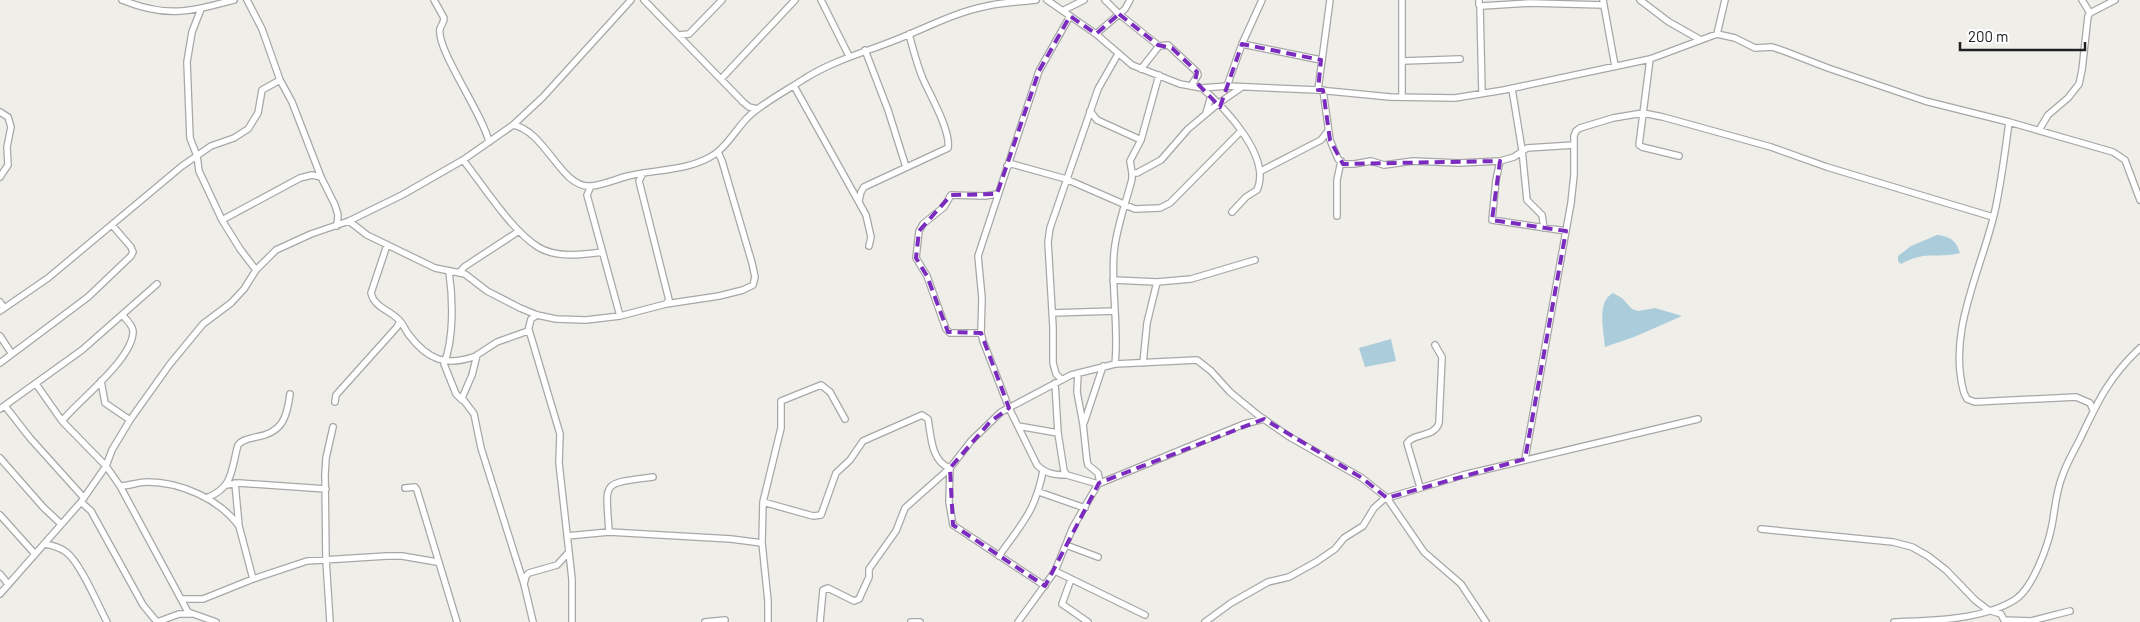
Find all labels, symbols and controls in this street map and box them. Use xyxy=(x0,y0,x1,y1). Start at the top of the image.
scale bar xyxy=(1960,20,2085,52)
text: 200 m xyxy=(1968,27,2008,45)

